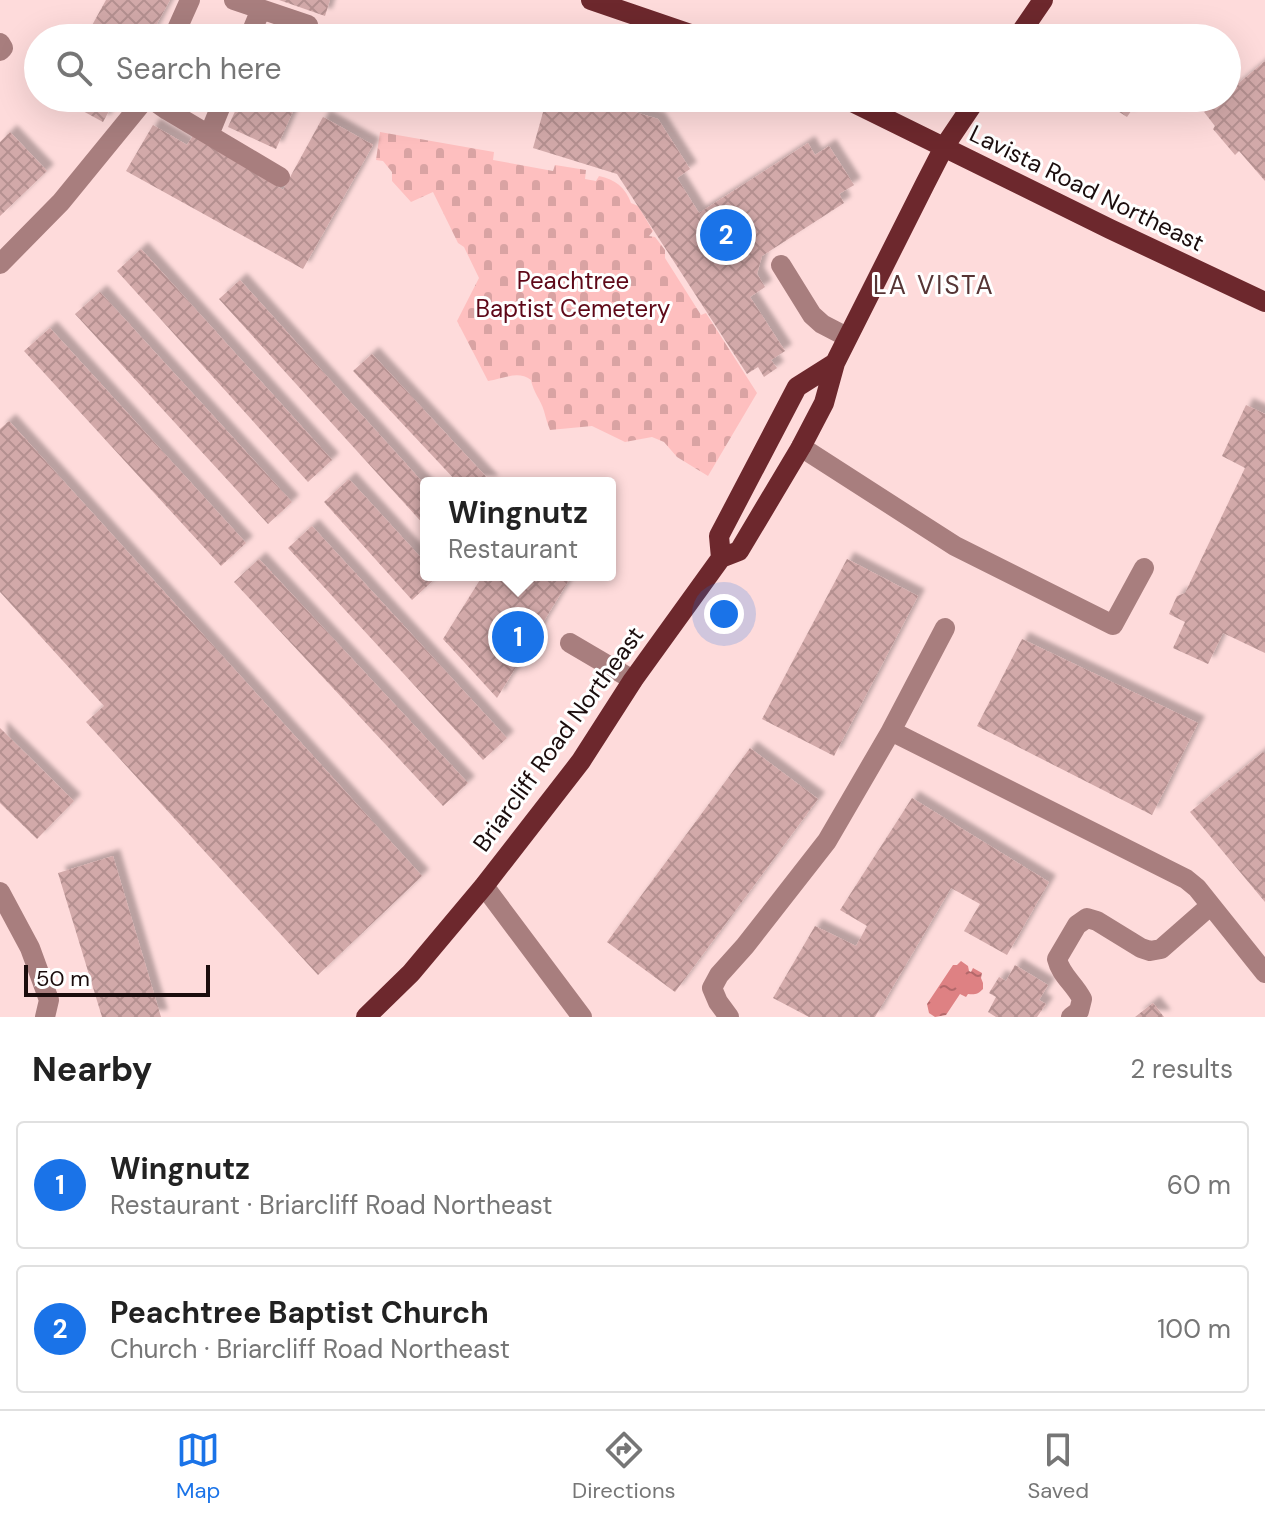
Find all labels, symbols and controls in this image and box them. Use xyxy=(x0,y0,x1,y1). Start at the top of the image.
search box xyxy=(24,24,1241,112)
icon: search xyxy=(52,46,96,90)
text: Search here xyxy=(116,49,282,88)
street label: Lavista Road Northeast xyxy=(965,118,1209,258)
pin: 2 xyxy=(700,205,752,265)
park label: Peachtree Baptist Cemetery xyxy=(476,265,670,324)
district label: LA VISTA xyxy=(873,268,995,302)
popup xyxy=(420,477,616,581)
text: Wingnutz xyxy=(448,493,588,532)
text: Restaurant xyxy=(448,532,578,566)
your location xyxy=(704,594,744,634)
pin: 1 xyxy=(492,607,544,667)
street label: Briarcliff Road Northeast xyxy=(466,620,650,858)
scale bar xyxy=(24,961,210,997)
text: 50 m xyxy=(36,964,90,993)
text: Nearby xyxy=(32,1047,152,1092)
text: 2 results xyxy=(1130,1052,1233,1086)
text: Wingnutz xyxy=(110,1149,250,1188)
text: 1 xyxy=(55,1168,65,1202)
text: 60 m xyxy=(1167,1168,1231,1202)
text: Restaurant · Briarcliff Road Northeast xyxy=(110,1188,553,1222)
text: Peachtree Baptist Church xyxy=(110,1293,489,1332)
text: 2 xyxy=(52,1312,68,1346)
text: 100 m xyxy=(1157,1312,1231,1346)
text: Church · Briarcliff Road Northeast xyxy=(110,1332,510,1366)
tab: Map xyxy=(176,1428,220,1505)
tab: Directions xyxy=(572,1428,676,1505)
tab: Saved xyxy=(1027,1428,1089,1505)

